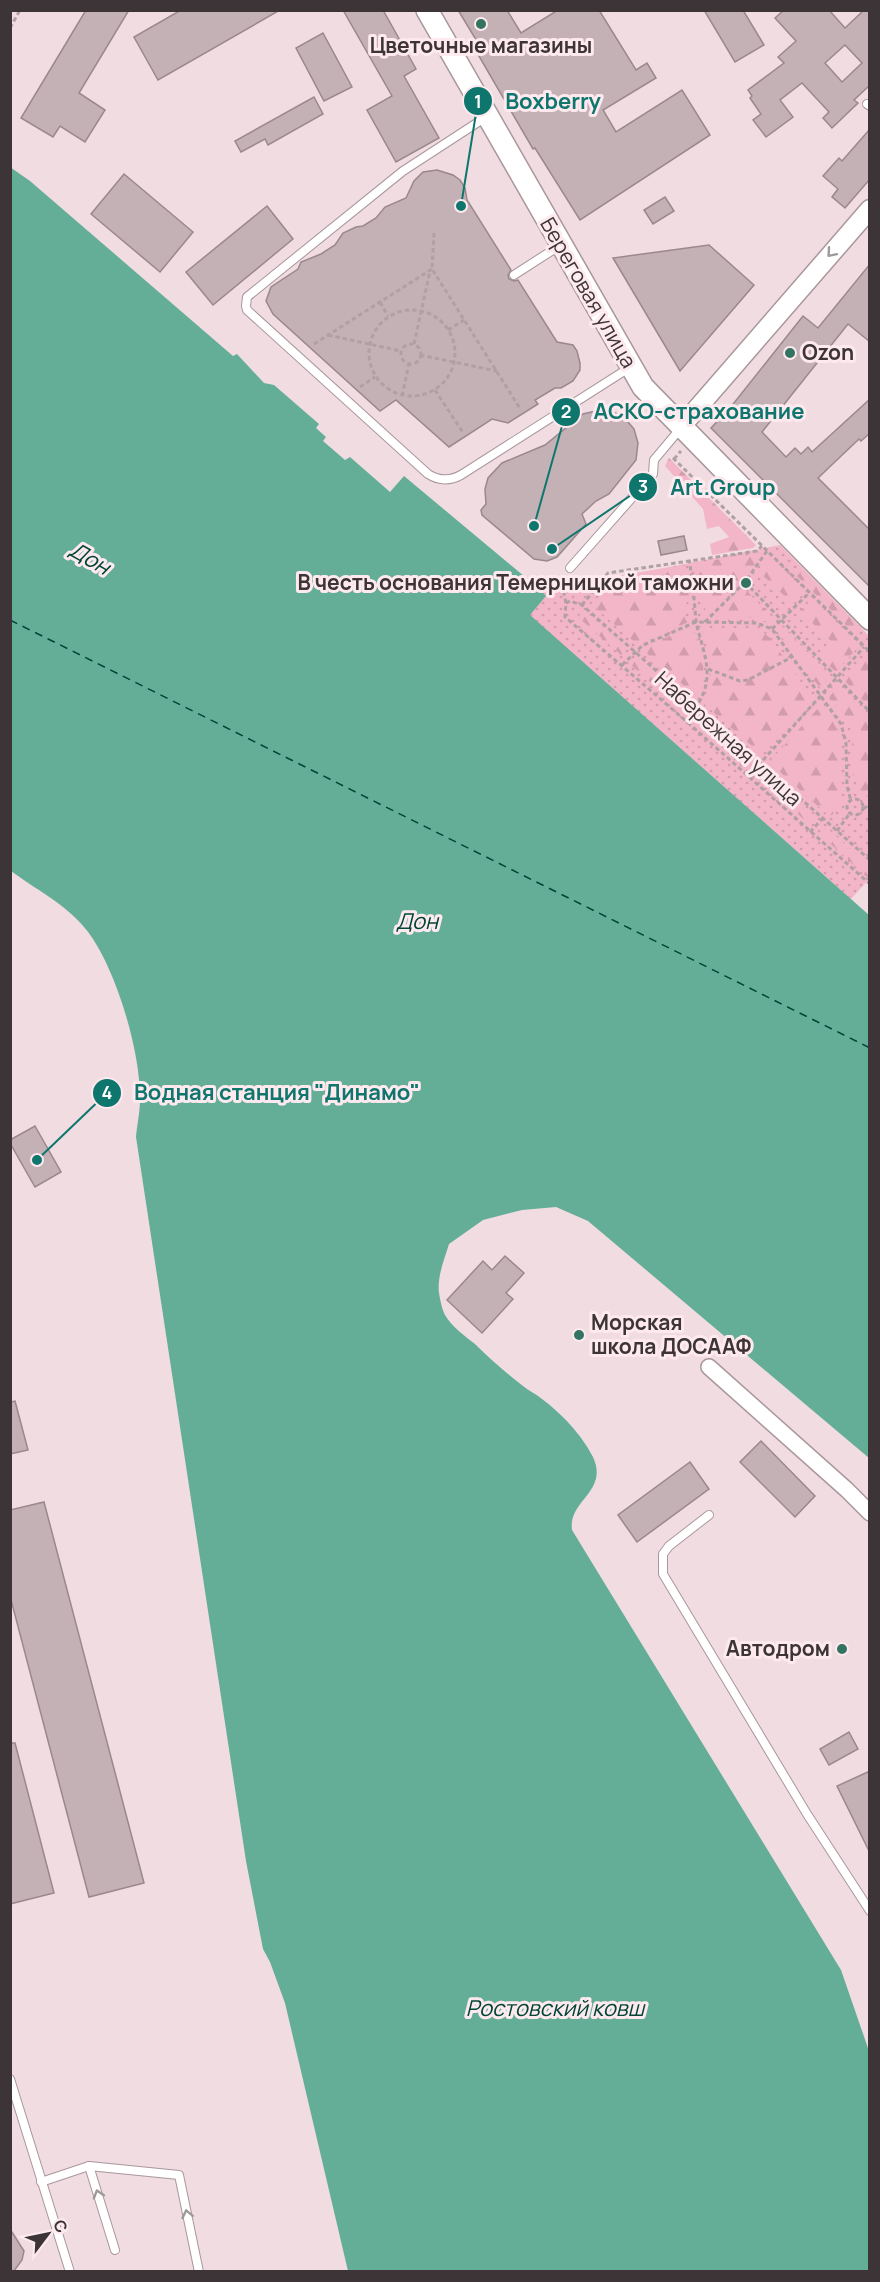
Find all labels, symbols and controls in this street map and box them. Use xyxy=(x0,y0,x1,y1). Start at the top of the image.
marker: Цветочные магазины xyxy=(474,17,488,31)
place label: Цветочные магазины xyxy=(370,31,592,59)
callout: Boxberry xyxy=(463,81,613,121)
text: Boxberry xyxy=(505,86,601,116)
text: 1 xyxy=(474,89,482,113)
street label: Береговая улица xyxy=(534,212,643,373)
one-way arrow xyxy=(828,246,839,257)
place label: Ozon xyxy=(802,338,854,366)
marker: Ozon xyxy=(783,346,797,360)
callout: АСКО-страхование xyxy=(551,392,816,432)
text: АСКО-страхование xyxy=(594,396,804,426)
text: 2 xyxy=(561,399,571,423)
callout: Art.Group xyxy=(628,467,787,507)
text: Art.Group xyxy=(670,472,776,502)
text: 3 xyxy=(638,474,648,498)
water label: Дон xyxy=(64,534,118,583)
place label: В честь основания Темерницкой таможни xyxy=(298,568,734,596)
marker: В честь основания Темерницкой таможни xyxy=(739,576,753,590)
street label: Набережная улица xyxy=(649,665,808,812)
water label: Дон xyxy=(396,906,440,936)
callout: Водная станция "Динамо" xyxy=(92,1073,432,1113)
text: Водная станция "Динамо" xyxy=(134,1077,420,1107)
text: 4 xyxy=(102,1080,113,1104)
place label: Морская школа ДОСААФ xyxy=(591,1308,751,1360)
marker: Морская школа ДОСААФ xyxy=(572,1328,586,1342)
place label: Автодром xyxy=(726,1634,830,1662)
marker: Автодром xyxy=(835,1642,849,1656)
water label: Ростовский ковш xyxy=(466,1993,647,2023)
one-way arrow xyxy=(93,2189,105,2200)
north arrow xyxy=(18,2204,78,2264)
one-way arrow xyxy=(181,2209,194,2219)
text: С xyxy=(48,2215,73,2237)

